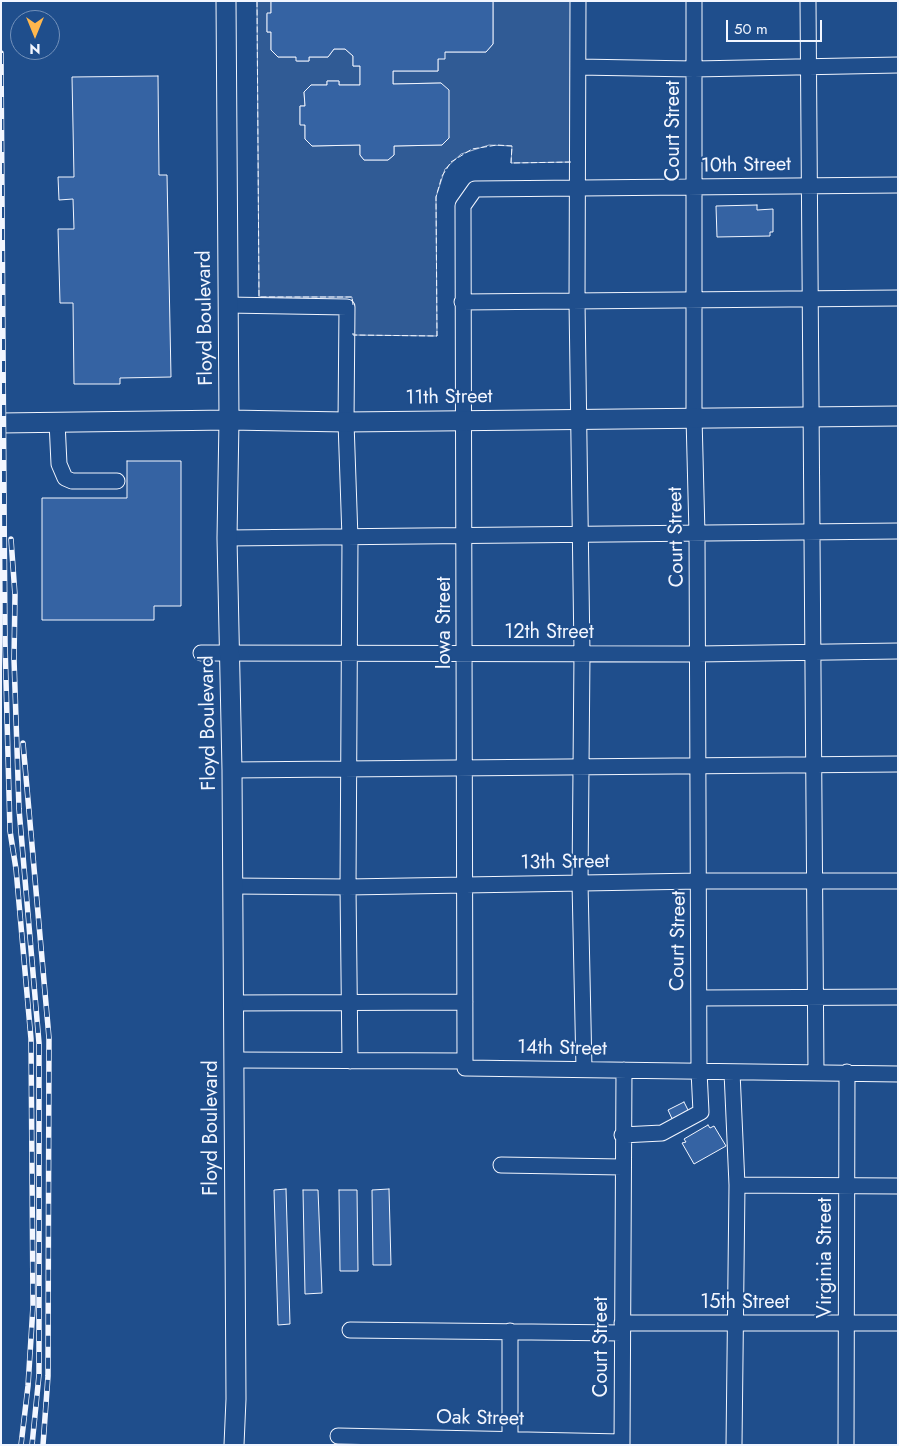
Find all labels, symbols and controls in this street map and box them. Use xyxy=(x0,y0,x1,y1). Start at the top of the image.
north arrow xyxy=(10,10,60,60)
scale bar xyxy=(729,10,825,42)
text: 50 m xyxy=(734,18,768,40)
text: N xyxy=(29,39,41,59)
street label: Court Street xyxy=(662,81,686,181)
street label: 10th Street xyxy=(701,153,791,179)
street label: Floyd Boulevard xyxy=(193,250,219,386)
street label: 11th Street xyxy=(405,385,493,411)
street label: Court Street xyxy=(664,487,690,587)
street label: Iowa Street xyxy=(433,577,457,669)
street label: 12th Street xyxy=(504,621,594,645)
street label: Floyd Boulevard xyxy=(196,655,222,791)
street label: 13th Street xyxy=(520,850,610,876)
street label: Court Street xyxy=(666,891,692,991)
street label: 14th Street xyxy=(517,1036,607,1062)
street label: Floyd Boulevard xyxy=(200,1060,224,1196)
street label: Virginia Street xyxy=(814,1198,838,1318)
street label: 15th Street xyxy=(700,1291,790,1315)
street label: Court Street xyxy=(590,1297,614,1397)
street label: Oak Street xyxy=(436,1406,524,1432)

